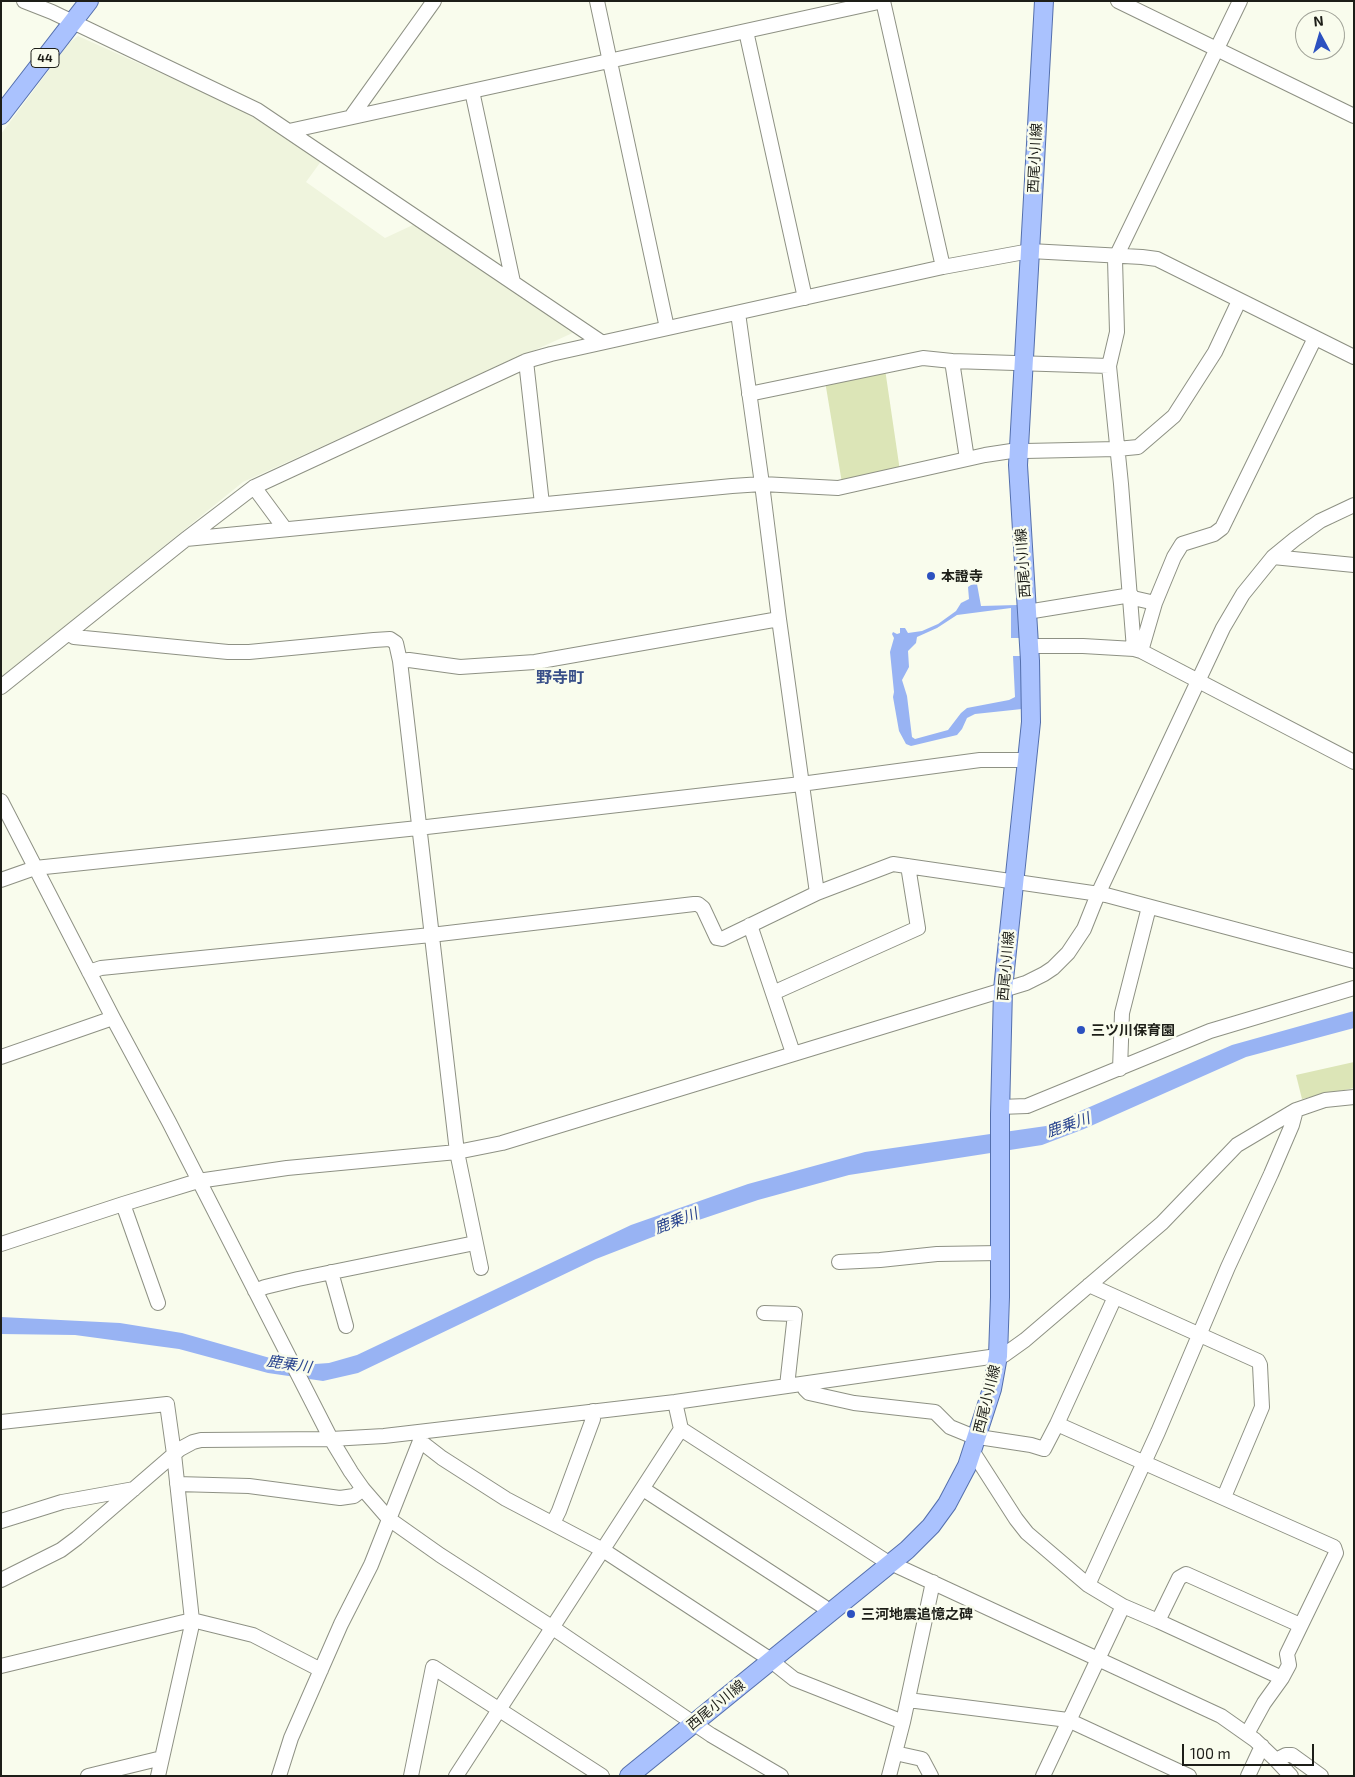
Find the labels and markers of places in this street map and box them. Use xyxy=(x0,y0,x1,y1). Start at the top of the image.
place label: 本證寺 xyxy=(941,568,983,584)
marker: 本證寺 xyxy=(925,570,937,582)
place label: 三ツ川保育園 xyxy=(1091,1022,1175,1038)
marker: 三ツ川保育園 xyxy=(1075,1024,1087,1036)
place label: 三河地震追憶之碑 xyxy=(861,1606,973,1622)
marker: 三河地震追憶之碑 xyxy=(845,1608,857,1620)

